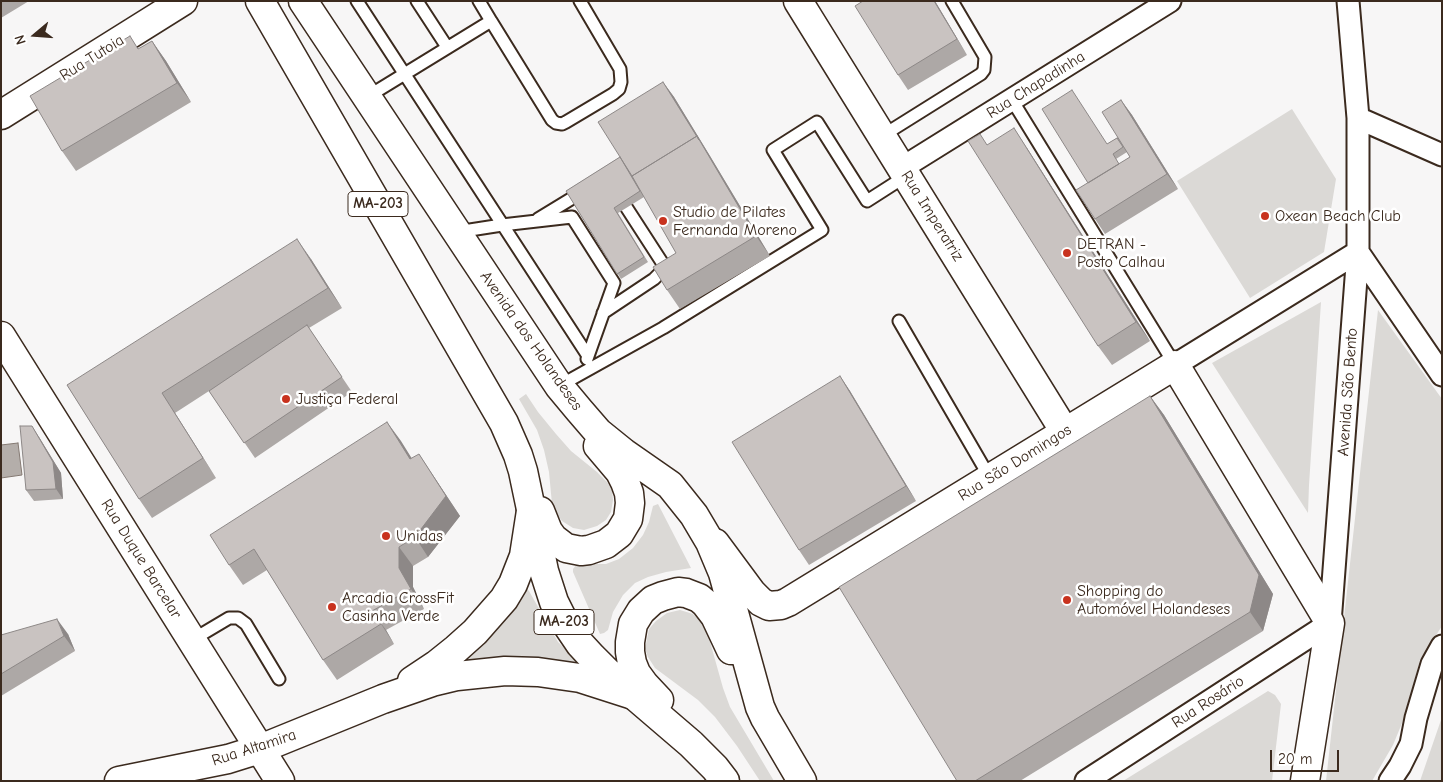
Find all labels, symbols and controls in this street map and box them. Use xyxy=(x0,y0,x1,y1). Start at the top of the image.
north arrow xyxy=(10,10,60,60)
street label: Rua Tutoia xyxy=(56,31,128,85)
text: N xyxy=(11,33,30,47)
street label: Rua Chapadinha xyxy=(983,47,1089,123)
street label: Rua Imperatriz xyxy=(897,167,967,265)
road number: MA-203 xyxy=(348,192,408,216)
place label: Studio de Pilates Fernanda Moreno xyxy=(673,202,797,240)
place label: Oxean Beach Club xyxy=(1275,206,1401,226)
marker: Oxean Beach Club xyxy=(1259,210,1271,222)
marker: Studio de Pilates Fernanda Moreno xyxy=(657,215,669,227)
place label: DETRAN - Posto Calhau xyxy=(1077,234,1165,272)
marker: DETRAN - Posto Calhau xyxy=(1061,247,1073,259)
street label: Avenida dos Holandeses xyxy=(476,268,586,414)
street label: Avenida São Bento xyxy=(1334,327,1362,457)
place label: Justiça Federal xyxy=(296,389,398,409)
marker: Justiça Federal xyxy=(280,393,292,405)
street label: Rua São Domingos xyxy=(955,420,1075,506)
street label: Rua Duque Barcelar xyxy=(96,496,186,622)
place label: Unidas xyxy=(396,526,443,546)
marker: Unidas xyxy=(380,530,392,542)
place label: Shopping do Automóvel Holandeses xyxy=(1077,581,1230,619)
place label: Arcadia CrossFit Casinha Verde xyxy=(342,588,454,626)
marker: Shopping do Automóvel Holandeses xyxy=(1061,594,1073,606)
marker: Arcadia CrossFit Casinha Verde xyxy=(326,601,338,613)
road number: MA-203 xyxy=(534,610,594,634)
street label: Rua Rosário xyxy=(1168,672,1248,732)
street label: Rua Altamira xyxy=(209,725,299,771)
scale bar xyxy=(1273,740,1342,772)
text: 20 m xyxy=(1278,750,1312,768)

